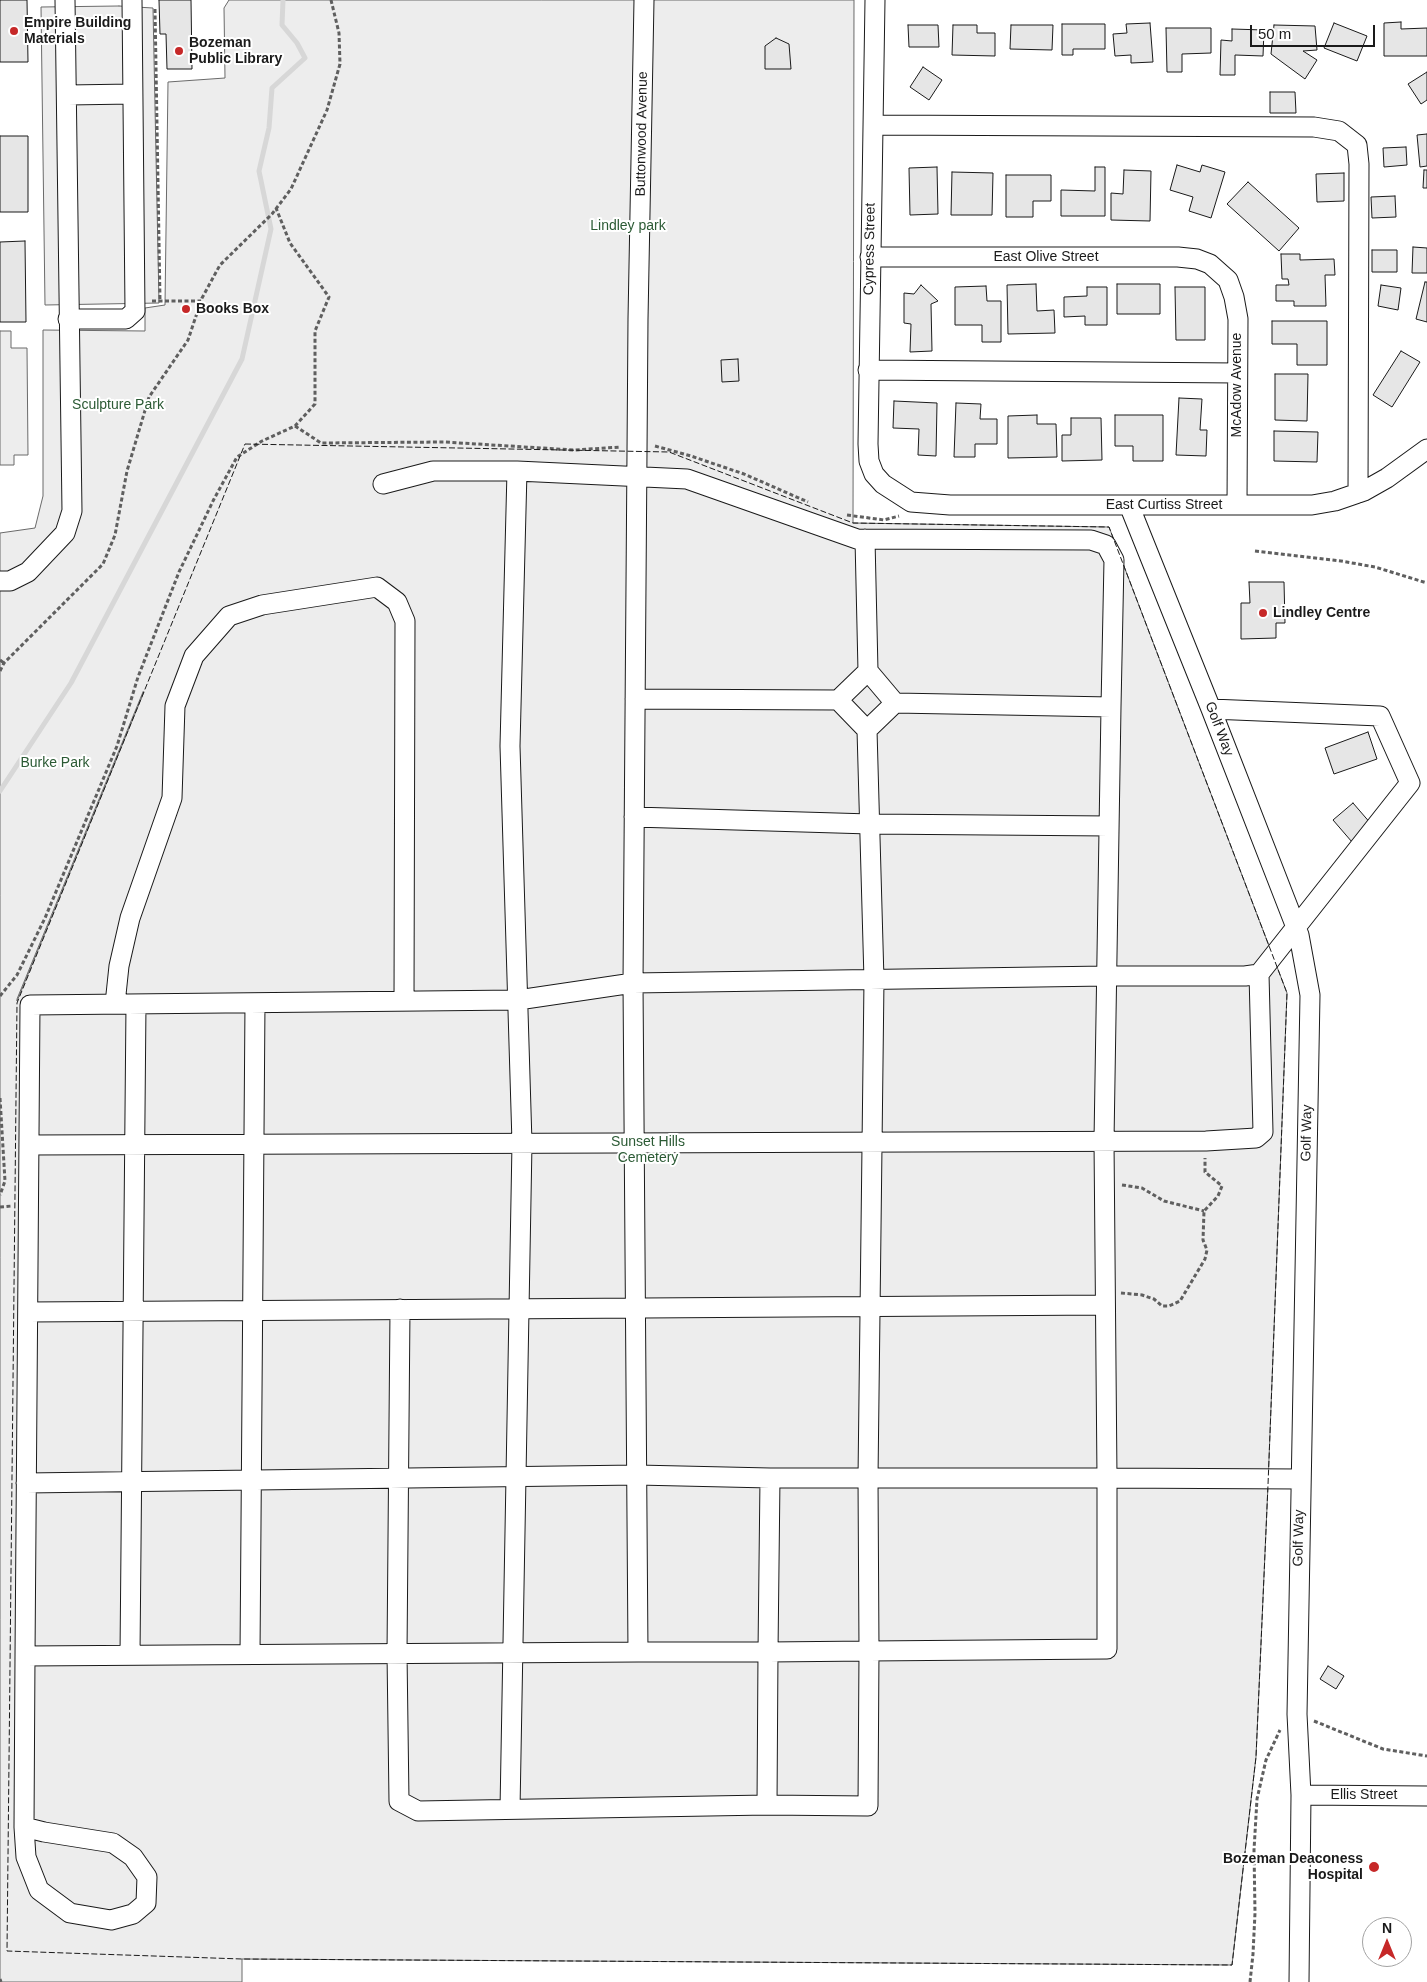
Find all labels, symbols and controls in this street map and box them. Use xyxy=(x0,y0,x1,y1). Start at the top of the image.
place label: Empire Building Materials xyxy=(24,15,131,48)
scale bar xyxy=(1252,15,1377,47)
marker: Empire Building Materials xyxy=(8,25,20,37)
text: 50 m xyxy=(1258,25,1291,42)
place label: Bozeman Public Library xyxy=(189,35,282,68)
marker: Bozeman Public Library xyxy=(173,45,185,57)
street label: Buttonwood Avenue xyxy=(633,71,651,197)
street label: Cypress Street xyxy=(861,203,879,295)
park label: Lindley park xyxy=(590,218,666,234)
street label: East Olive Street xyxy=(993,249,1099,265)
place label: Books Box xyxy=(196,301,269,317)
marker: Books Box xyxy=(180,303,192,315)
street label: McAdow Avenue xyxy=(1229,333,1245,437)
park label: Sculpture Park xyxy=(72,397,164,413)
street label: East Curtiss Street xyxy=(1106,497,1222,513)
place label: Lindley Centre xyxy=(1273,605,1370,621)
marker: Lindley Centre xyxy=(1257,607,1269,619)
street label: Golf Way xyxy=(1201,699,1237,759)
park label: Burke Park xyxy=(20,755,90,771)
street label: Golf Way xyxy=(1298,1104,1316,1162)
park label: Sunset Hills Cemetery xyxy=(611,1134,685,1166)
street label: Golf Way xyxy=(1290,1509,1308,1567)
street label: Ellis Street xyxy=(1331,1787,1397,1803)
place label: Bozeman Deaconess Hospital xyxy=(1223,1851,1363,1884)
marker: Bozeman Deaconess Hospital xyxy=(1367,1860,1381,1874)
north arrow xyxy=(1362,1917,1412,1967)
text: N xyxy=(1382,1920,1392,1936)

